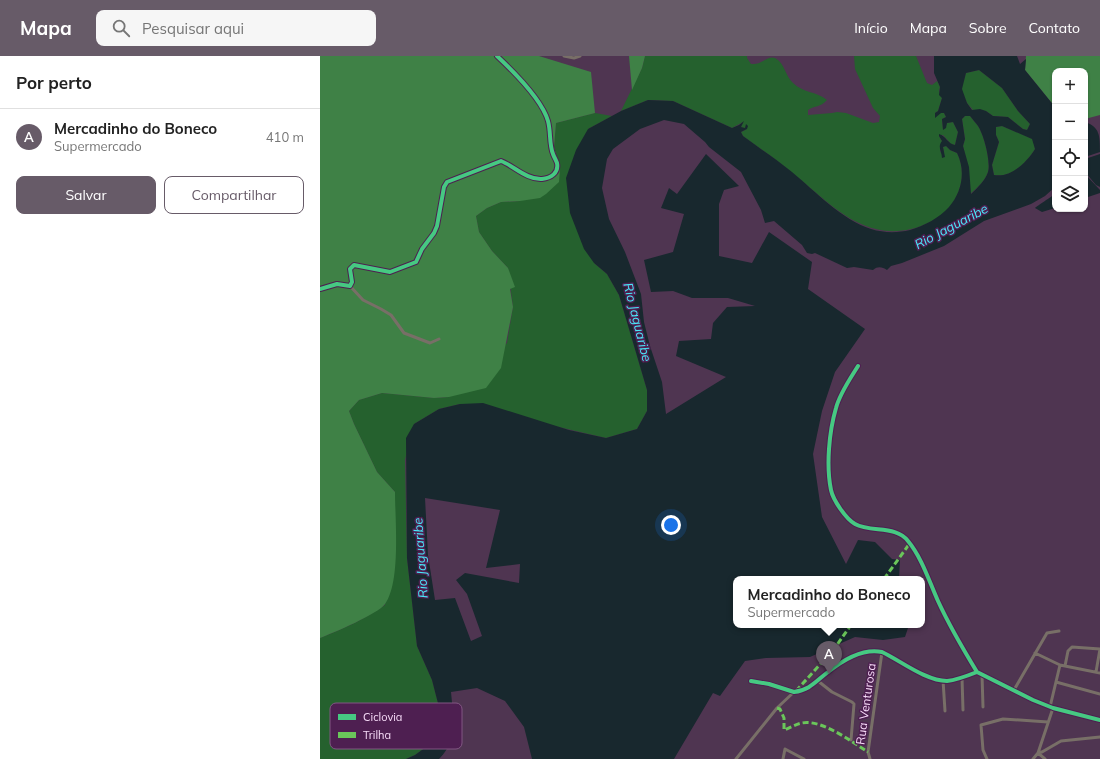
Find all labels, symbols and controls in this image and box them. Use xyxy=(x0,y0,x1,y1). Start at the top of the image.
search box xyxy=(96,10,376,46)
text: Mapa xyxy=(20,16,72,40)
icon: search xyxy=(110,17,132,39)
text: Pesquisar aqui xyxy=(142,19,244,38)
text: Início xyxy=(854,19,888,37)
text: Mapa xyxy=(910,19,947,37)
text: Sobre xyxy=(969,19,1007,37)
text: Contato xyxy=(1029,19,1080,37)
map controls xyxy=(1052,68,1088,212)
button: + xyxy=(1052,68,1088,104)
text: Por perto xyxy=(16,72,92,93)
button: − xyxy=(1052,104,1088,140)
text: Mercadinho do Boneco xyxy=(54,119,217,138)
text: A xyxy=(24,129,34,145)
text: 410 m xyxy=(266,129,304,145)
text: Supermercado xyxy=(54,138,142,154)
button: locate xyxy=(1052,140,1088,176)
button: Salvar xyxy=(16,176,156,214)
button: Compartilhar xyxy=(164,176,304,214)
button: layers xyxy=(1052,176,1088,212)
water label: Rio Jaguaribe xyxy=(912,200,990,252)
water label: Rio Jaguaribe xyxy=(620,281,656,363)
your location xyxy=(661,515,681,535)
water label: Rio Jaguaribe xyxy=(409,517,431,599)
popup xyxy=(733,576,925,628)
text: Mercadinho do Boneco xyxy=(747,585,911,604)
text: Supermercado xyxy=(747,604,835,620)
pin: A xyxy=(816,641,842,674)
street label: Rua Venturosa xyxy=(852,662,879,746)
legend xyxy=(330,703,462,749)
text: Ciclovia xyxy=(363,710,402,724)
text: Trilha xyxy=(363,728,391,742)

